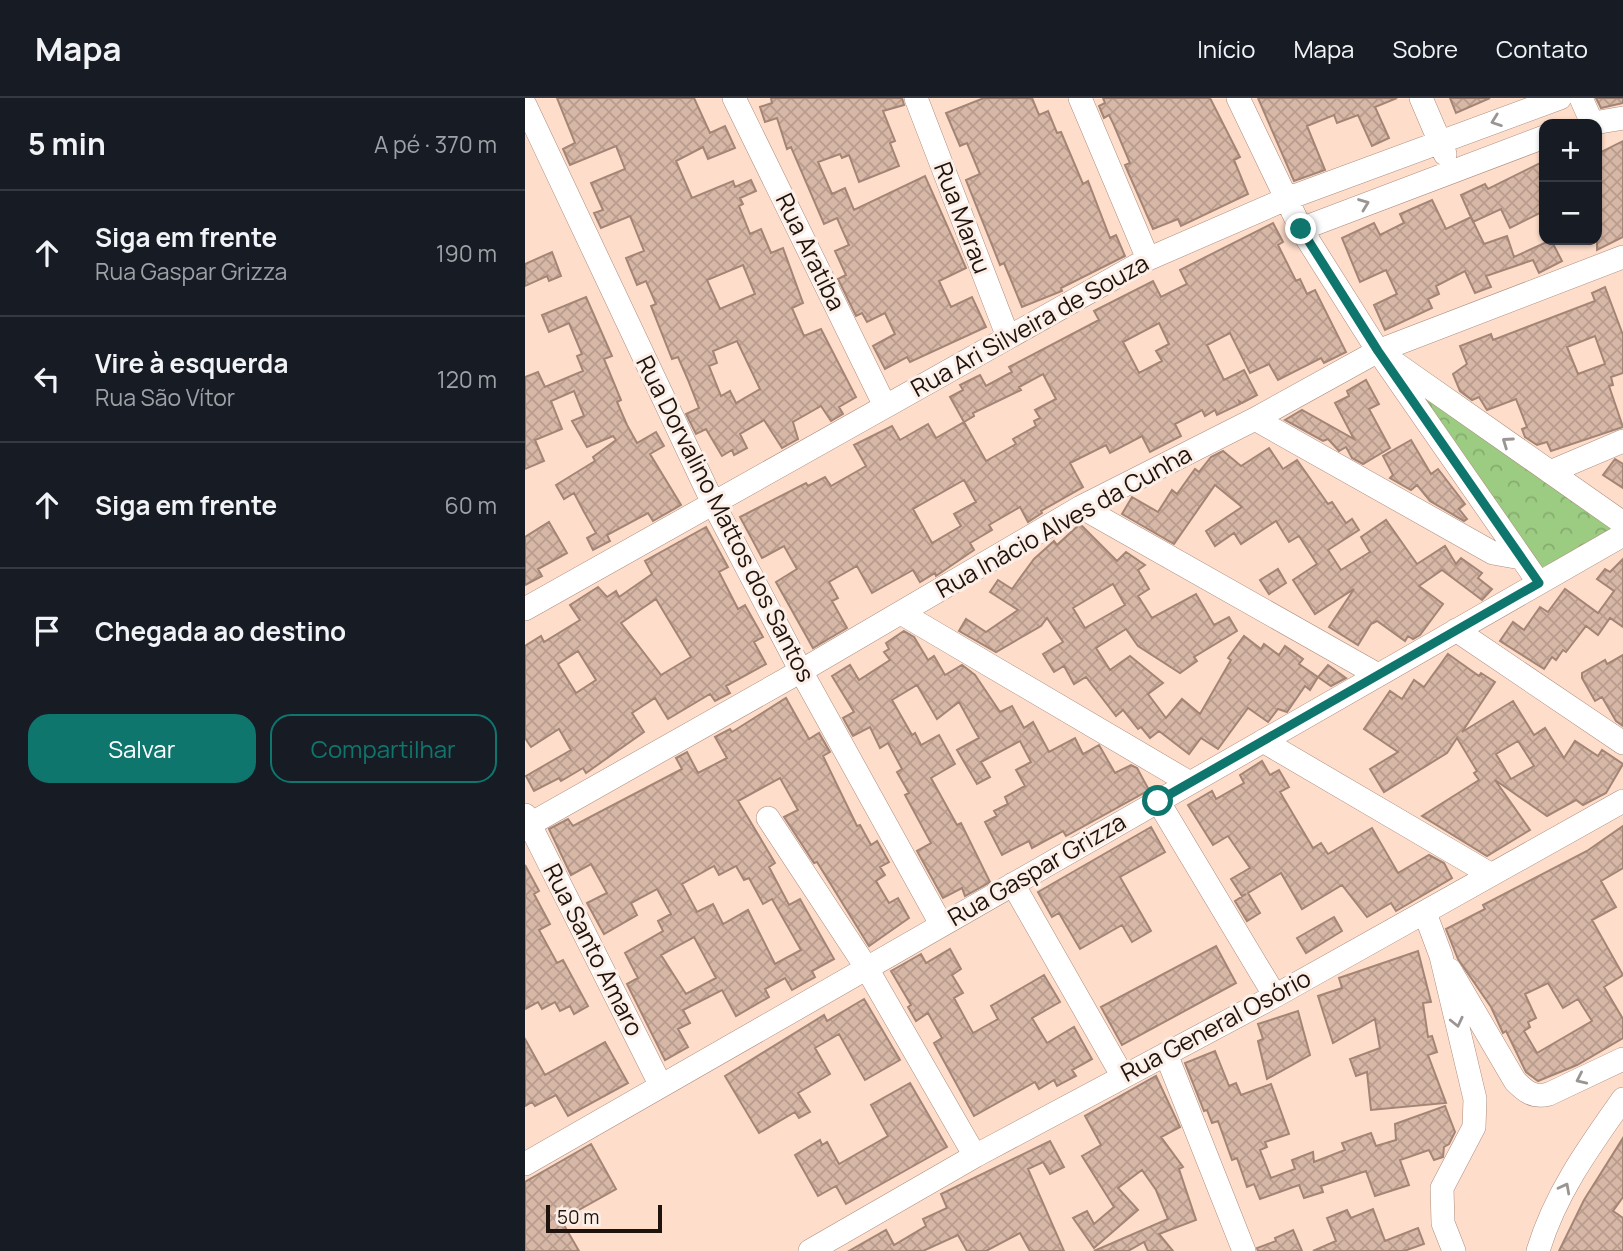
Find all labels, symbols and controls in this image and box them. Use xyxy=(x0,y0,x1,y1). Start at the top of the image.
text: Mapa xyxy=(35,26,122,71)
text: Início xyxy=(1197,32,1255,65)
text: Mapa xyxy=(1293,32,1354,65)
text: Sobre xyxy=(1392,32,1458,65)
text: Contato xyxy=(1496,32,1588,65)
one-way arrow xyxy=(1490,113,1503,127)
map controls xyxy=(1539,119,1602,245)
button: + xyxy=(1539,119,1602,182)
text: 5 min xyxy=(28,123,106,164)
text: A pé · 370 m xyxy=(374,128,497,160)
street label: Rua Marau xyxy=(927,157,1000,278)
button: − xyxy=(1539,182,1602,245)
street label: Rua Aratiba xyxy=(769,187,854,316)
one-way arrow xyxy=(1358,199,1370,213)
route end xyxy=(1285,213,1316,244)
text: Siga em frente xyxy=(95,219,277,255)
icon: ahead xyxy=(28,234,66,272)
text: 190 m xyxy=(436,237,497,269)
street label: Rua Ari Silveira de Souza xyxy=(904,246,1154,404)
text: Rua Gaspar Grizza xyxy=(95,255,287,287)
text: Vire à esquerda xyxy=(95,345,288,381)
street label: Rua Dorvalino Mattos dos Santos xyxy=(629,349,823,687)
icon: left xyxy=(28,360,66,398)
text: 120 m xyxy=(437,363,497,395)
text: Rua São Vítor xyxy=(95,381,235,413)
street label: Rua Inácio Alves da Cunha xyxy=(929,436,1197,605)
one-way arrow xyxy=(1502,438,1515,450)
icon: ahead xyxy=(28,486,66,524)
text: Siga em frente xyxy=(95,487,277,523)
text: 60 m xyxy=(445,489,497,521)
icon: arrive xyxy=(28,612,66,650)
text: Chegada ao destino xyxy=(95,613,346,649)
button: Salvar xyxy=(28,714,256,783)
button: Compartilhar xyxy=(270,714,497,783)
route start xyxy=(1142,785,1173,816)
street label: Rua Gaspar Grizza xyxy=(941,804,1131,933)
street label: Rua Santo Amaro xyxy=(537,857,652,1041)
street label: Rua General Osório xyxy=(1114,961,1316,1089)
one-way arrow xyxy=(1448,1016,1463,1028)
one-way arrow xyxy=(1576,1070,1588,1084)
one-way arrow xyxy=(1556,1183,1570,1195)
scale bar xyxy=(546,1202,661,1234)
text: 50 m xyxy=(557,1204,599,1230)

